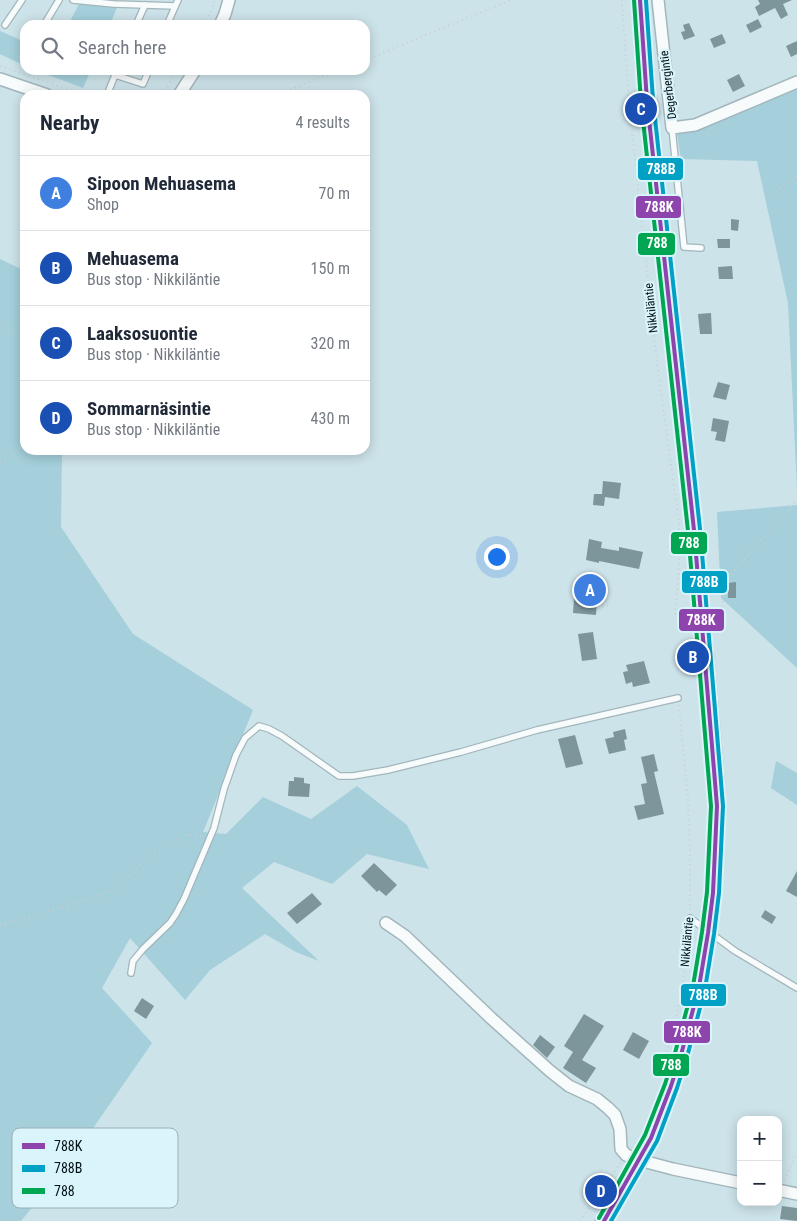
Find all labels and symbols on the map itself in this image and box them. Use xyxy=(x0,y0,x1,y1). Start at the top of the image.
street label: Degerbergintie xyxy=(657,49,679,120)
pin: C xyxy=(625,90,657,128)
line badge: 788B xyxy=(637,157,684,181)
text: 788B xyxy=(646,161,676,177)
line badge: 788K xyxy=(635,195,682,219)
text: 788K xyxy=(645,199,674,215)
line badge: 788 xyxy=(637,232,676,256)
text: 788 xyxy=(646,235,668,251)
street label: Nikkiläntie xyxy=(641,282,661,334)
line badge: 788 xyxy=(670,531,708,555)
text: 788 xyxy=(678,535,700,551)
your location xyxy=(484,544,510,570)
line badge: 788B xyxy=(681,570,728,594)
pin: A xyxy=(574,571,606,609)
text: 788B xyxy=(689,574,719,590)
line badge: 788K xyxy=(678,608,725,632)
text: 788K xyxy=(687,612,716,628)
pin: B xyxy=(677,638,709,676)
street label: Nikkiläntie xyxy=(678,916,696,968)
line badge: 788B xyxy=(680,983,727,1007)
text: 788B xyxy=(688,987,718,1003)
line badge: 788K xyxy=(663,1020,711,1044)
text: 788K xyxy=(673,1024,702,1040)
line badge: 788 xyxy=(652,1053,690,1077)
text: 788 xyxy=(660,1057,682,1073)
legend xyxy=(12,1128,178,1208)
text: 788K xyxy=(54,1138,83,1154)
text: 788B xyxy=(54,1160,82,1176)
pin: D xyxy=(585,1172,617,1210)
text: 788 xyxy=(54,1183,75,1199)

